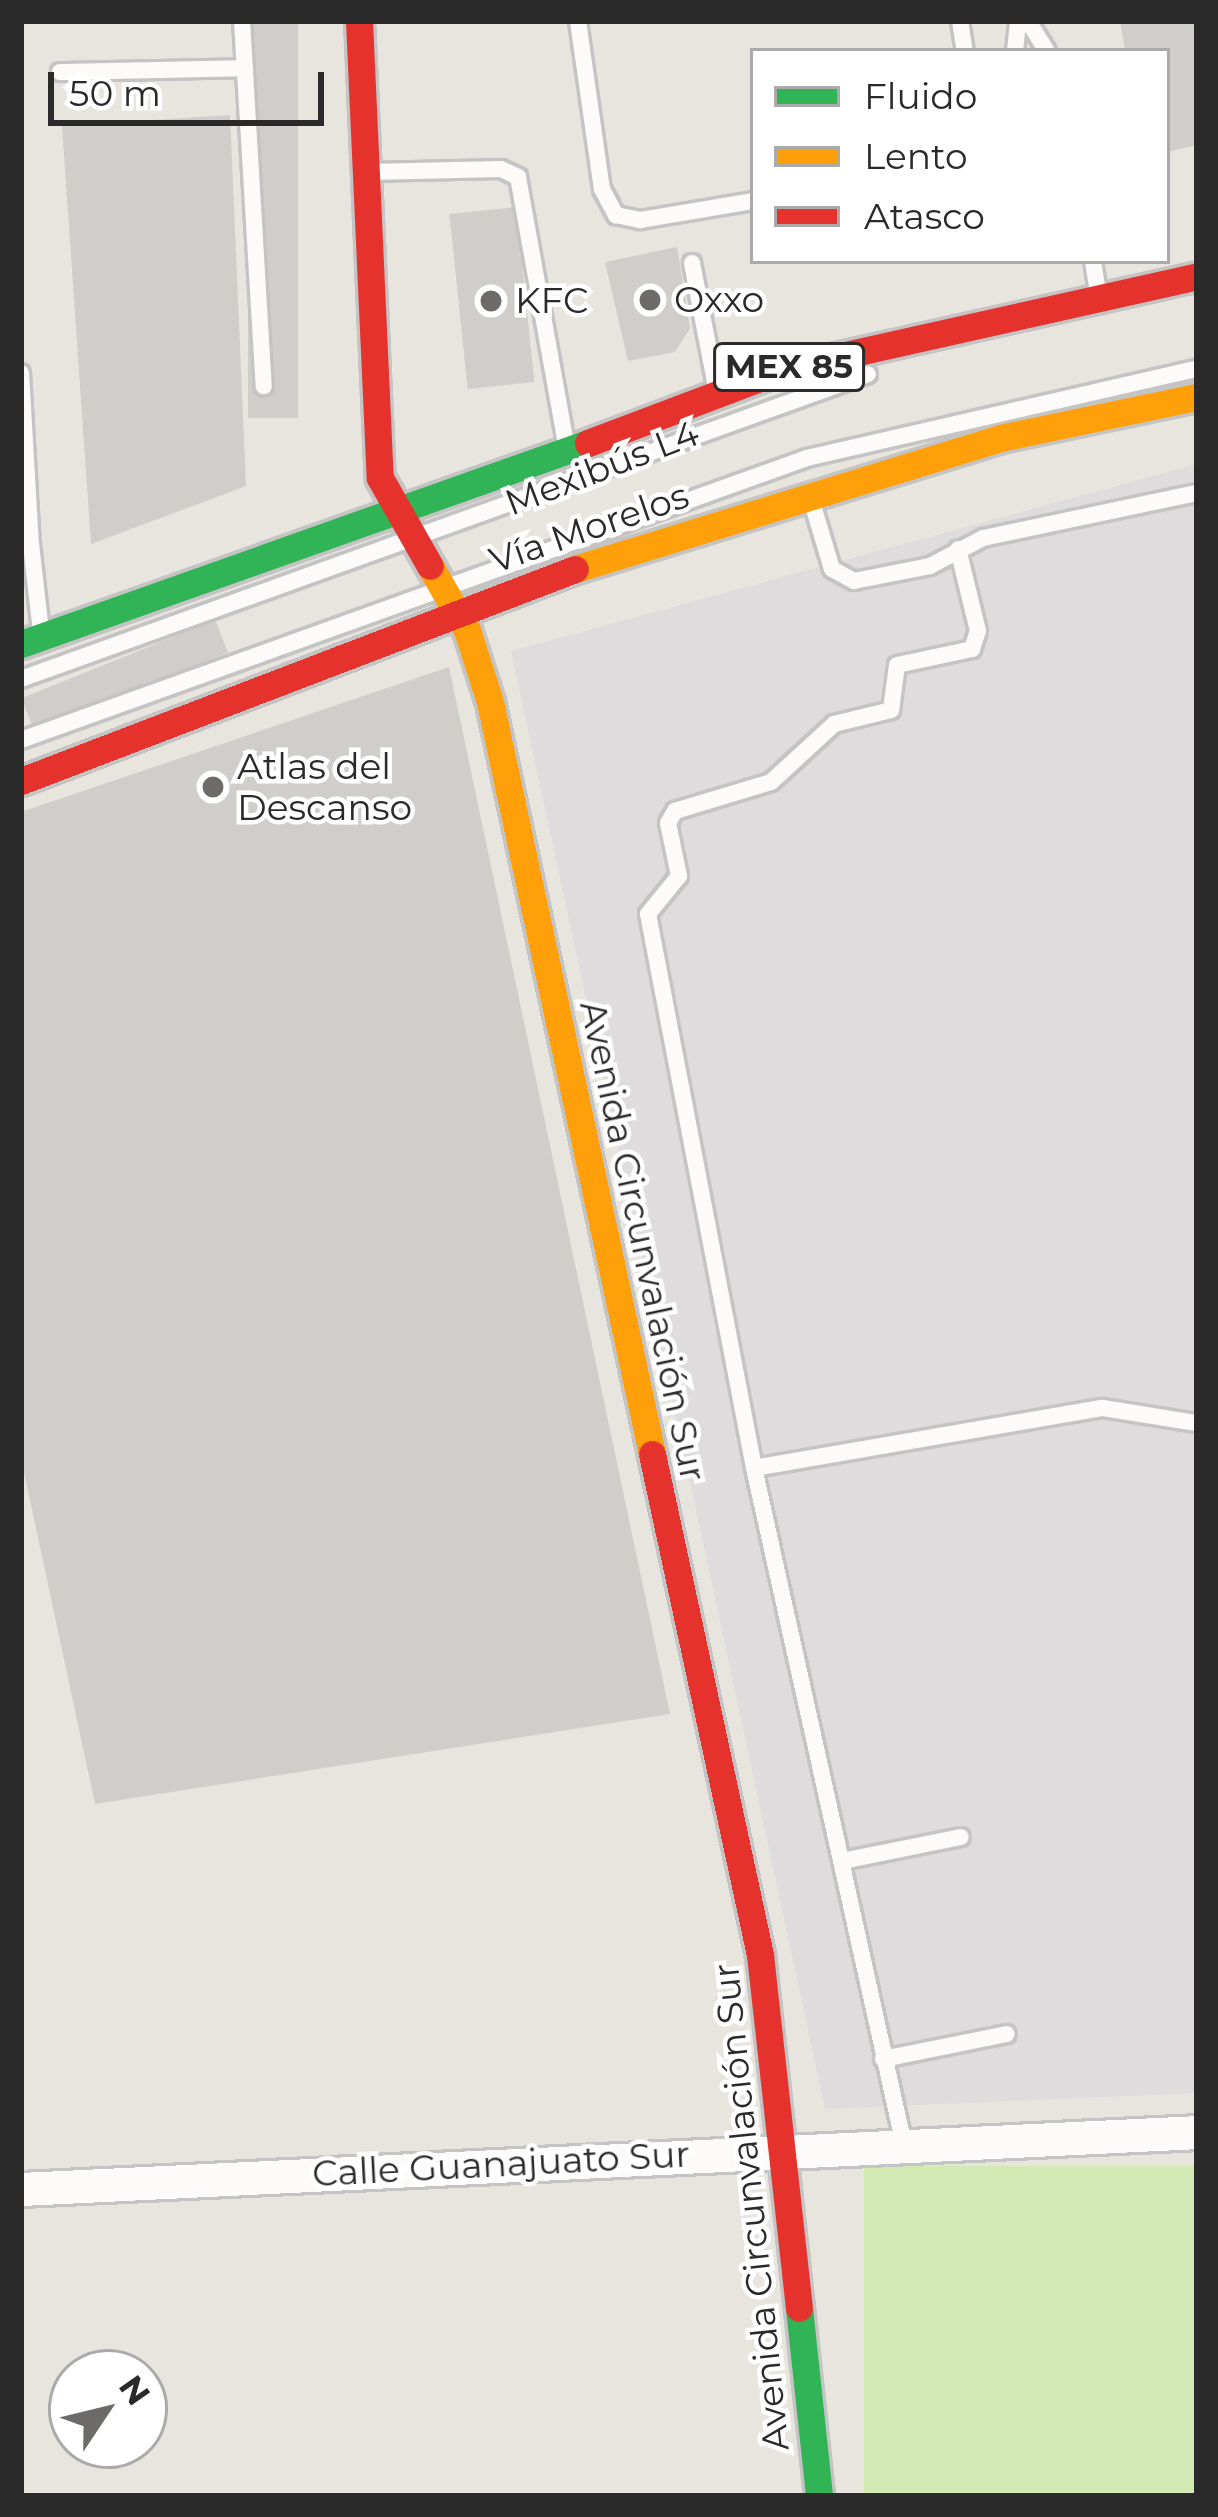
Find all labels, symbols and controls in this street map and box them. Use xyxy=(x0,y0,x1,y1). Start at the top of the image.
scale bar xyxy=(54,48,330,122)
legend xyxy=(750,48,1170,264)
text: 50 m xyxy=(69,71,161,115)
text: Fluido xyxy=(864,74,977,118)
text: Lento xyxy=(864,134,968,178)
text: Atasco xyxy=(864,194,985,238)
place label: Oxxo xyxy=(674,278,764,322)
place label: KFC xyxy=(515,279,589,323)
marker: Oxxo xyxy=(637,287,663,313)
marker: KFC xyxy=(478,288,504,314)
road number: MEX 85 xyxy=(711,340,867,394)
street label: Mexibús L4 xyxy=(499,411,705,525)
street label: Vía Morelos xyxy=(484,474,694,582)
place label: Atlas del Descanso xyxy=(237,744,412,829)
marker: Atlas del Descanso xyxy=(200,774,226,800)
street label: Avenida Circunvalación Sur xyxy=(571,997,715,1485)
street label: Avenida Circunvalación Sur xyxy=(704,1961,798,2453)
street label: Calle Guanajuato Sur xyxy=(311,2133,691,2195)
north arrow xyxy=(48,2349,168,2469)
text: N xyxy=(111,2368,159,2412)

